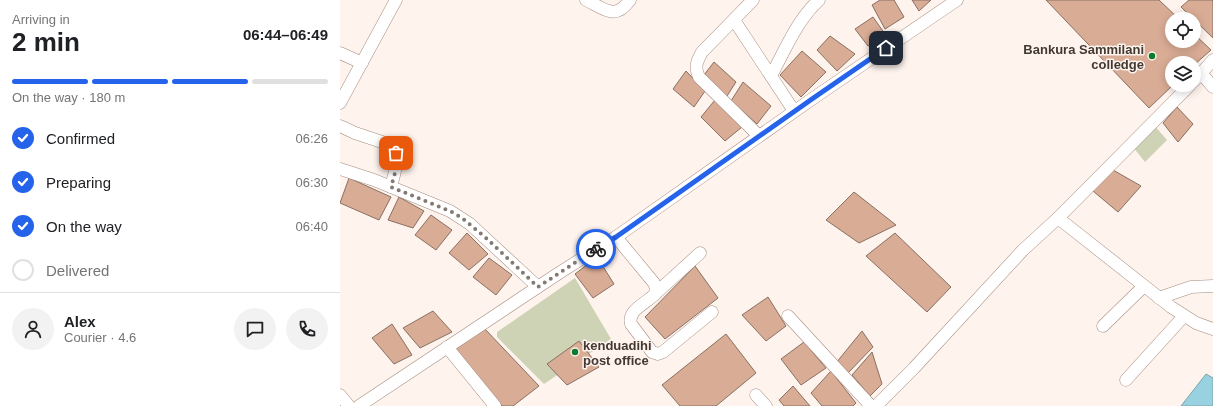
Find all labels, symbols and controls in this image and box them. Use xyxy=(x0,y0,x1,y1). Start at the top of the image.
text: Arriving in xyxy=(12,12,70,27)
map controls xyxy=(1165,12,1201,92)
button: locate xyxy=(1165,12,1201,48)
text: 06:44–06:49 xyxy=(243,26,328,43)
text: 2 min xyxy=(12,27,80,57)
pin xyxy=(869,31,903,65)
icon: home xyxy=(875,37,897,59)
place label: Bankura Sammilani colledge xyxy=(1023,42,1144,72)
marker: Bankura Sammilani colledge xyxy=(1147,51,1157,61)
button: layers xyxy=(1165,56,1201,92)
text: On the way · 180 m xyxy=(12,90,125,105)
icon: check xyxy=(12,127,34,149)
text: Confirmed xyxy=(46,130,115,147)
text: 06:26 xyxy=(295,131,328,146)
pin xyxy=(379,136,413,170)
icon: bag xyxy=(385,142,407,164)
icon: check xyxy=(12,171,34,193)
text: Preparing xyxy=(46,174,111,191)
text: 06:30 xyxy=(295,175,328,190)
icon: check xyxy=(12,215,34,237)
text: On the way xyxy=(46,218,122,235)
text: 06:40 xyxy=(295,219,328,234)
courier xyxy=(576,229,616,269)
icon: bike xyxy=(585,238,607,260)
text: Delivered xyxy=(46,262,109,279)
button: person xyxy=(12,308,54,350)
button: chat xyxy=(234,308,276,350)
button: phone xyxy=(286,308,328,350)
text: Alex xyxy=(64,313,96,330)
text: Courier · 4.6 xyxy=(64,330,136,345)
place label: kenduadihi post office xyxy=(583,338,652,368)
marker: kenduadihi post office xyxy=(570,347,580,357)

